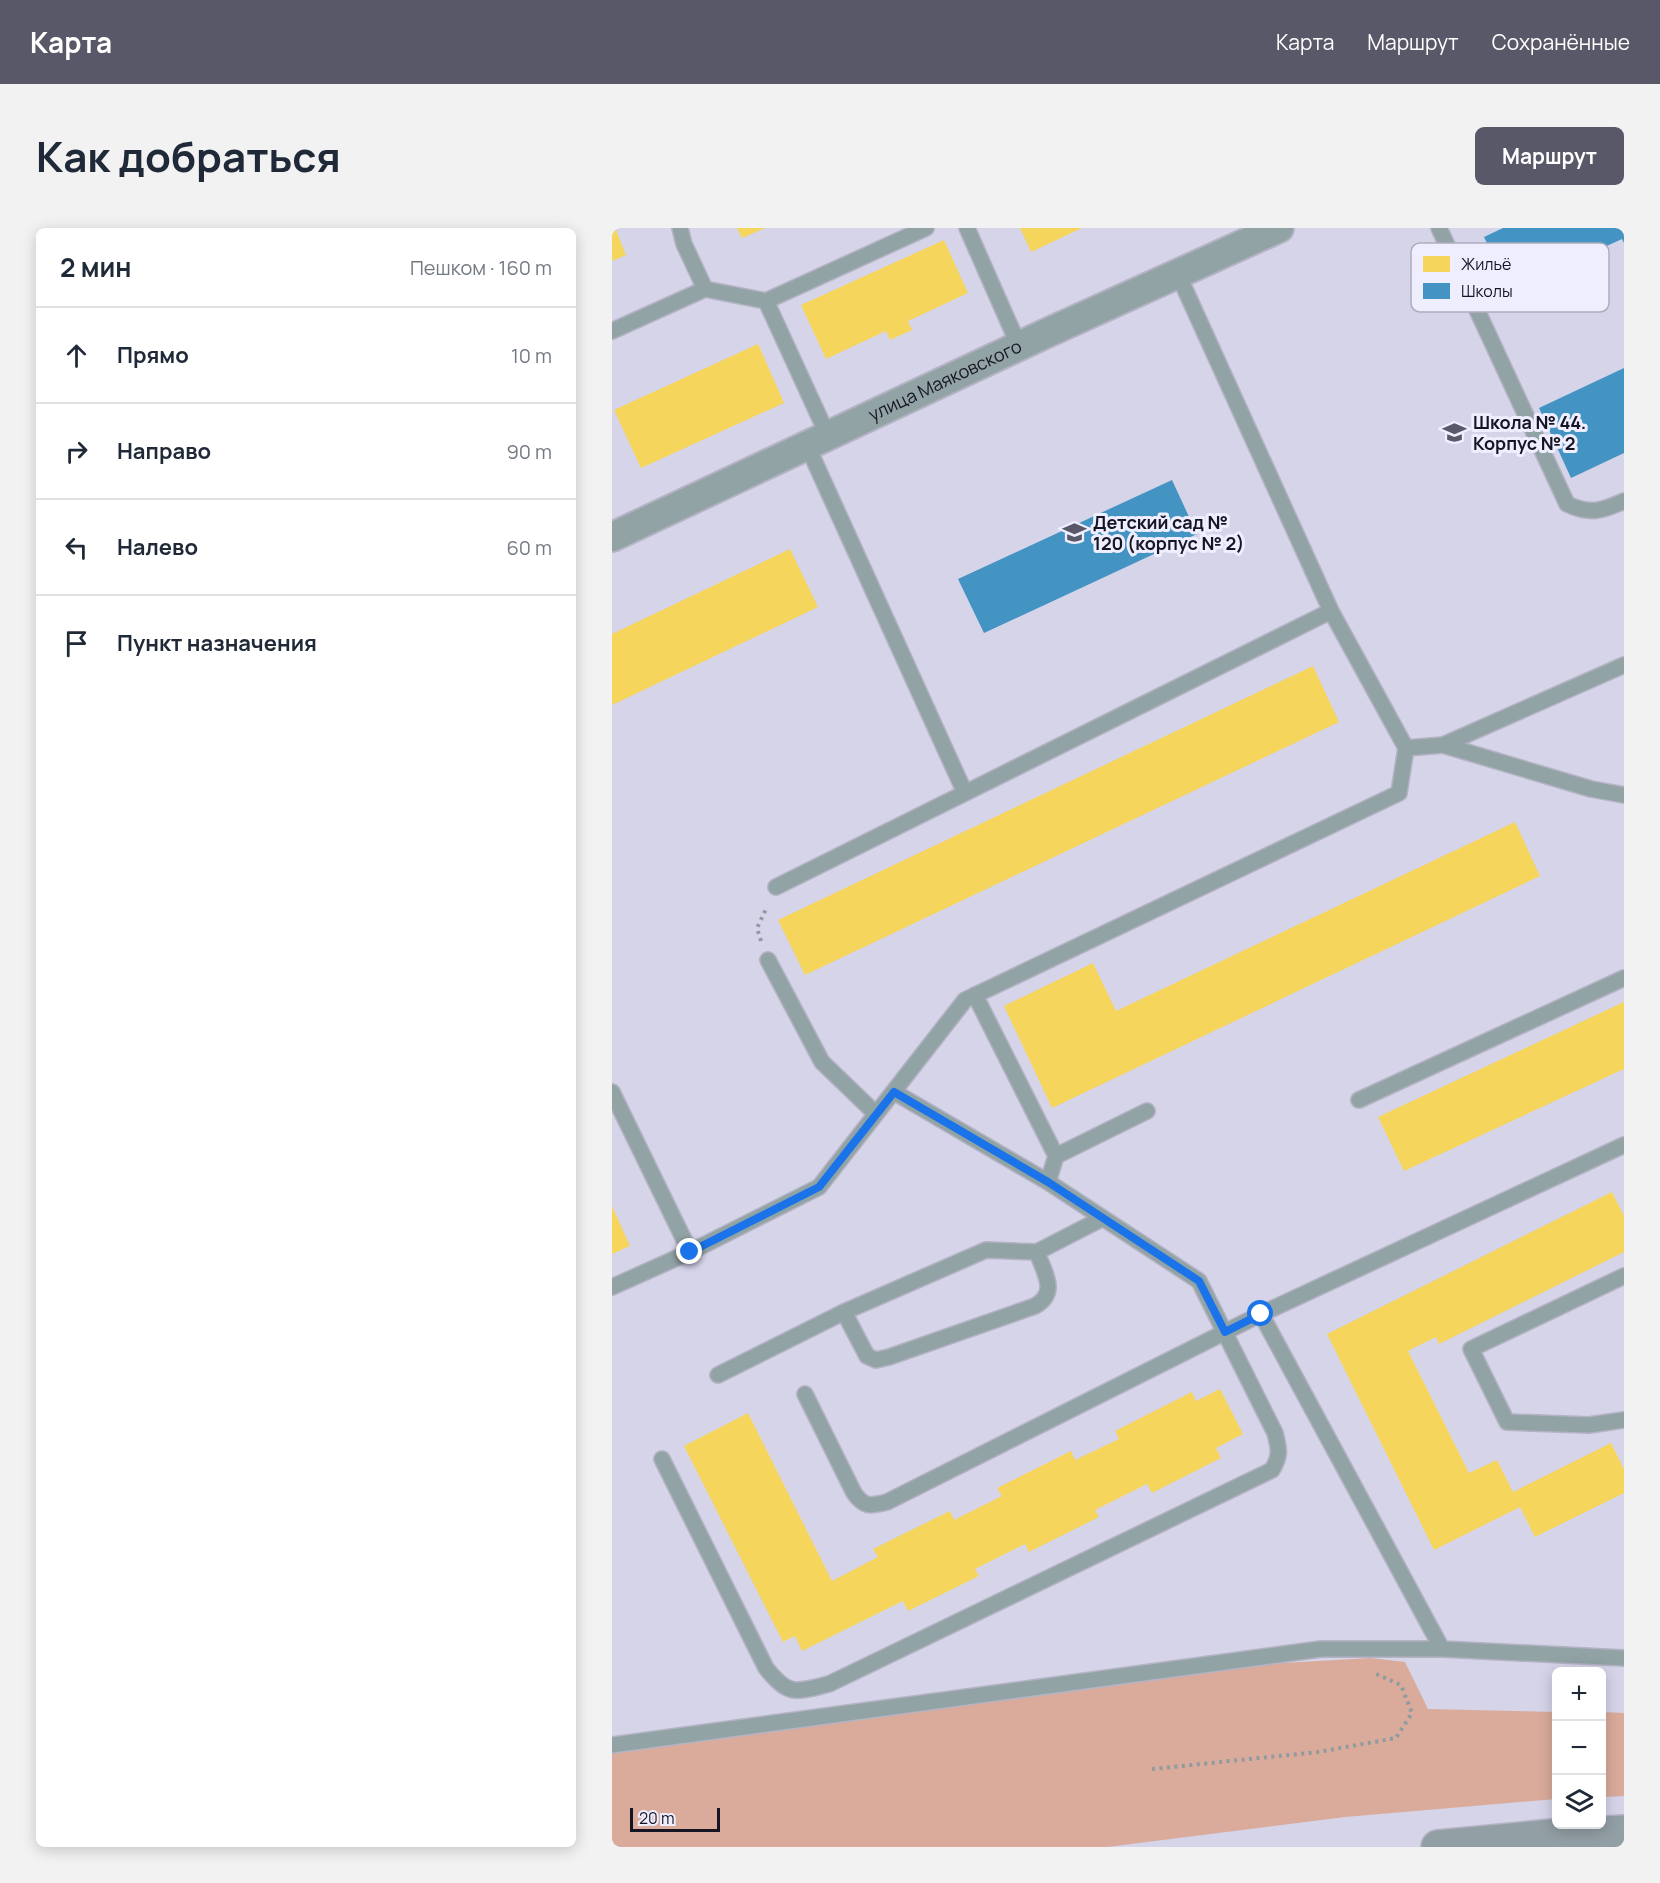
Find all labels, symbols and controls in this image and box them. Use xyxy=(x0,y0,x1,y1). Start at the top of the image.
text: Карта xyxy=(30,23,112,61)
text: Карта xyxy=(1276,28,1334,56)
text: Маршрут xyxy=(1367,28,1459,56)
text: Сохранённые xyxy=(1492,28,1630,56)
text: Как добраться xyxy=(36,127,341,185)
button: Маршрут xyxy=(1475,127,1624,185)
legend xyxy=(1411,243,1609,312)
text: 2 мин xyxy=(60,249,132,285)
text: Жильё xyxy=(1461,253,1511,275)
text: Пешком · 160 m xyxy=(410,254,552,281)
text: Школы xyxy=(1461,280,1513,302)
street label: улица Маяковского xyxy=(864,334,1025,426)
icon: ahead xyxy=(60,339,93,372)
text: Прямо xyxy=(117,340,189,370)
text: 10 m xyxy=(511,342,552,369)
place label: Школа № 44. Корпус № 2 xyxy=(1473,410,1586,455)
school or university icon: Школа № 44. Корпус № 2 xyxy=(1442,420,1468,446)
icon: right xyxy=(60,435,93,468)
text: Направо xyxy=(117,436,211,466)
text: 90 m xyxy=(506,438,552,465)
place label: Детский сад № 120 (корпус № 2) xyxy=(1093,510,1244,555)
school or university icon: Детский сад № 120 (корпус № 2) xyxy=(1062,520,1088,546)
icon: left xyxy=(60,531,93,564)
text: Налево xyxy=(117,532,198,562)
text: 60 m xyxy=(506,534,552,561)
icon: arrive xyxy=(60,627,93,660)
text: Пункт назначения xyxy=(117,628,317,658)
route end xyxy=(676,1238,702,1264)
route start xyxy=(1247,1300,1273,1326)
map controls xyxy=(1552,1667,1606,1829)
button: + xyxy=(1552,1667,1606,1721)
button: − xyxy=(1552,1721,1606,1775)
button: layers xyxy=(1552,1775,1606,1829)
scale bar xyxy=(630,1805,720,1832)
text: 20 m xyxy=(639,1807,675,1829)

